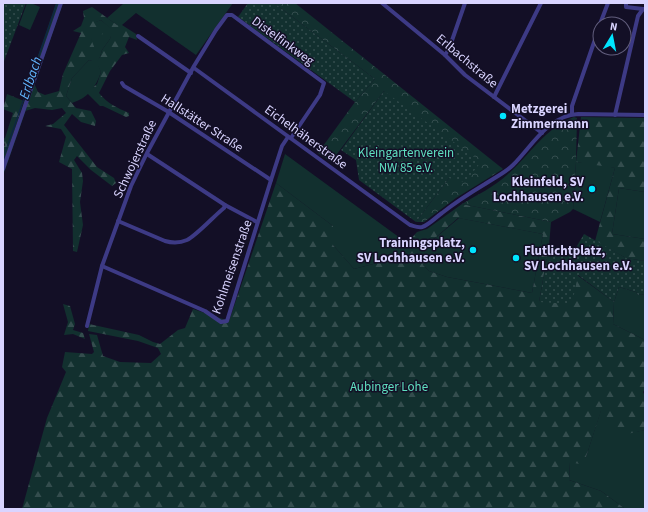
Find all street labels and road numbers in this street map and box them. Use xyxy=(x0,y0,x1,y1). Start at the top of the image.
street label: Distelfinkweg xyxy=(248,12,318,70)
street label: Erlbachstraße xyxy=(432,30,502,92)
street label: Hallstätter Straße xyxy=(157,90,247,156)
street label: Eichelhäherstraße xyxy=(261,101,351,173)
street label: Schwojerstraße xyxy=(109,117,161,201)
street label: Kohlmeisenstraße xyxy=(207,217,257,317)

